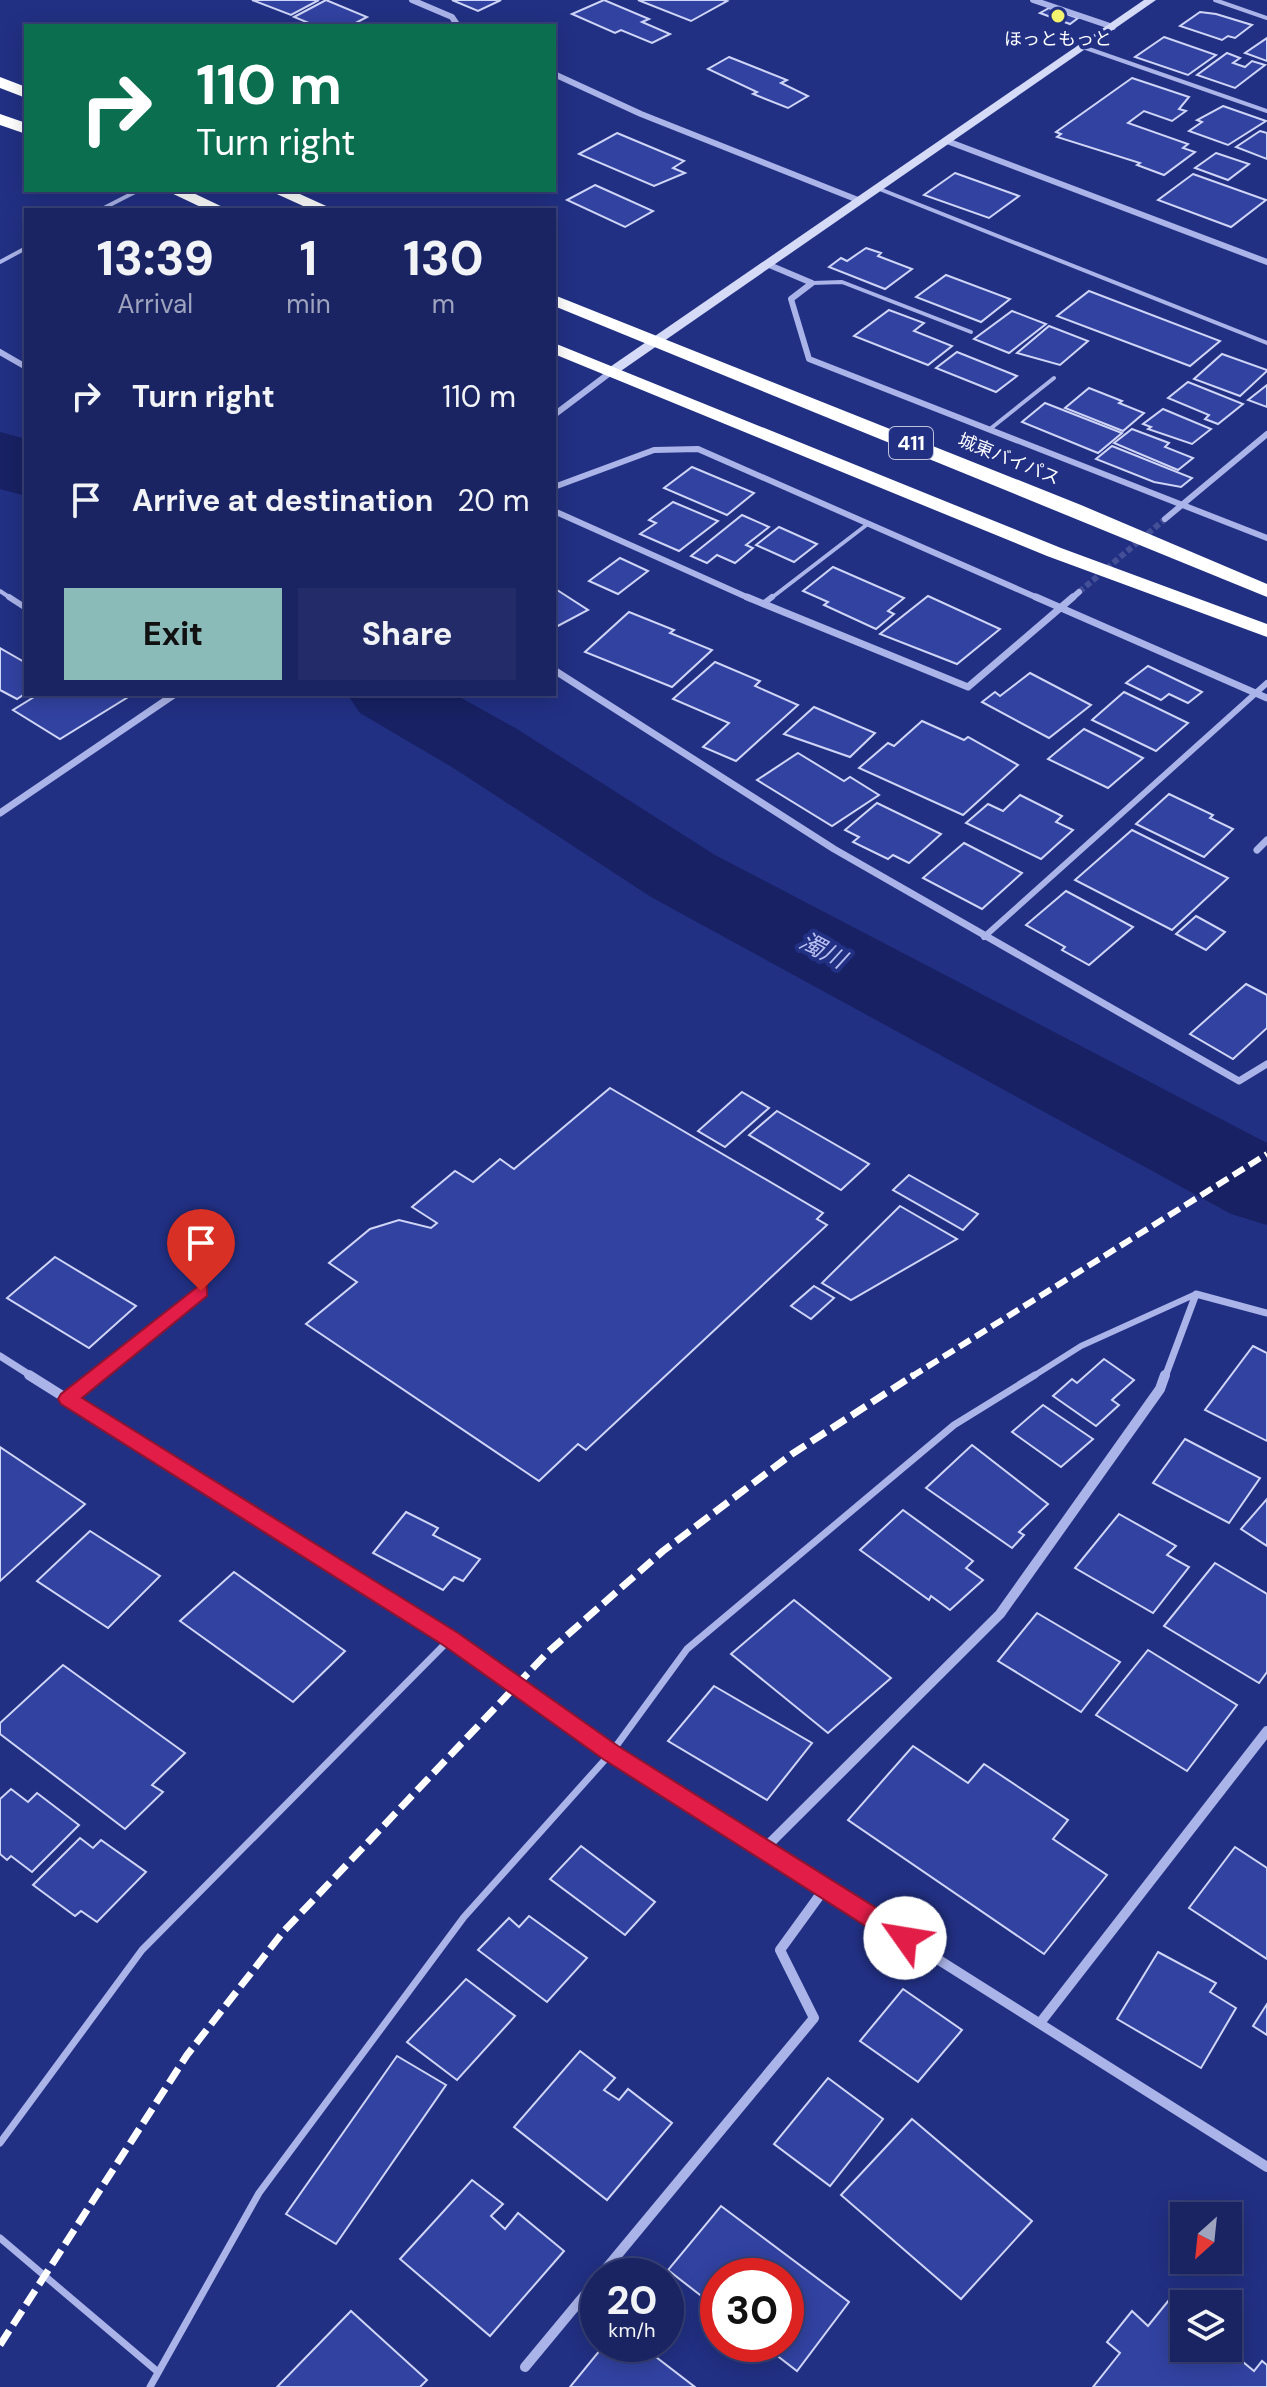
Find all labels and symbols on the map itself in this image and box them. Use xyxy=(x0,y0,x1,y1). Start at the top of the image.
marker: ほっともっと xyxy=(1049,7,1067,25)
place label: ほっともっと xyxy=(1004,27,1112,51)
road number: 411 xyxy=(889,427,933,459)
street label: 城東バイパス xyxy=(955,428,1063,490)
water label: 濁川 xyxy=(795,925,854,976)
pin xyxy=(167,1209,235,1291)
position arrow xyxy=(863,1896,947,1980)
north arrow xyxy=(1170,2202,1242,2274)
speed limit sign: 30 xyxy=(700,2258,804,2362)

